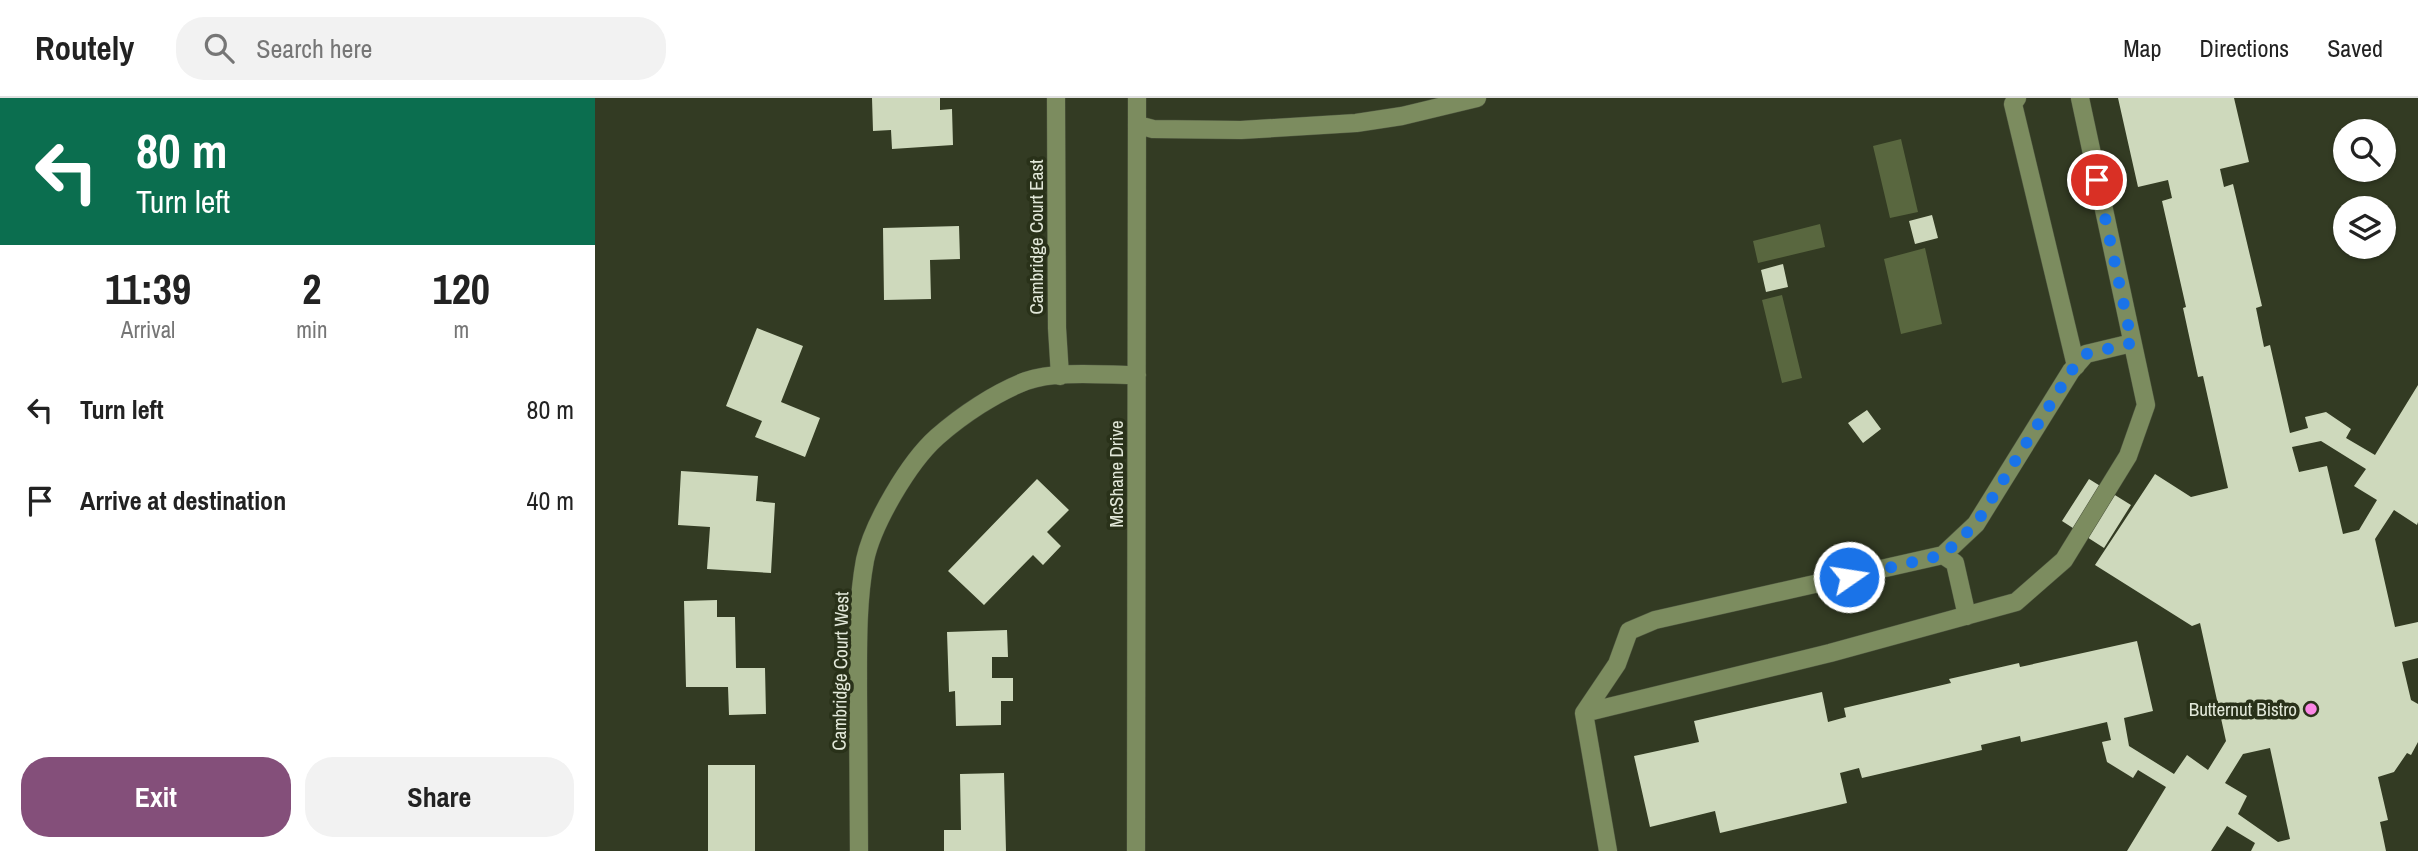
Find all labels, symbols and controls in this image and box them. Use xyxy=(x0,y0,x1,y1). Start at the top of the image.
search box xyxy=(176,17,666,80)
text: Routely xyxy=(35,26,134,70)
icon: search xyxy=(200,29,238,67)
text: Search here xyxy=(256,31,372,66)
text: Map xyxy=(2123,32,2161,64)
text: Directions xyxy=(2199,32,2289,64)
text: Saved xyxy=(2327,32,2383,64)
text: 80 m xyxy=(136,117,228,183)
map controls xyxy=(2333,119,2396,259)
button: search xyxy=(2333,119,2396,182)
icon: left xyxy=(21,126,112,217)
pin xyxy=(2067,150,2127,210)
street label: Cambridge Court East xyxy=(1023,159,1049,315)
icon: arrive xyxy=(2078,161,2116,199)
text: Turn left xyxy=(136,180,230,223)
button: layers xyxy=(2333,196,2396,259)
text: 11:39 xyxy=(105,261,191,317)
text: 2 xyxy=(302,261,321,317)
text: 120 xyxy=(433,261,490,317)
text: Arrival xyxy=(121,314,175,345)
text: min xyxy=(296,314,328,345)
text: m xyxy=(453,314,469,345)
icon: left xyxy=(21,391,59,429)
text: Turn left xyxy=(80,392,164,427)
text: 80 m xyxy=(527,392,574,427)
street label: McShane Drive xyxy=(1103,420,1129,528)
icon: arrive xyxy=(21,482,59,520)
text: Arrive at destination xyxy=(80,483,286,518)
text: 40 m xyxy=(527,483,574,518)
position arrow xyxy=(1812,540,1886,614)
street label: Cambridge Court West xyxy=(826,591,854,751)
place label: Butternut Bistro xyxy=(2189,696,2297,722)
marker: Butternut Bistro xyxy=(2303,701,2319,717)
button: Exit xyxy=(21,757,291,837)
button: Share xyxy=(305,757,574,837)

